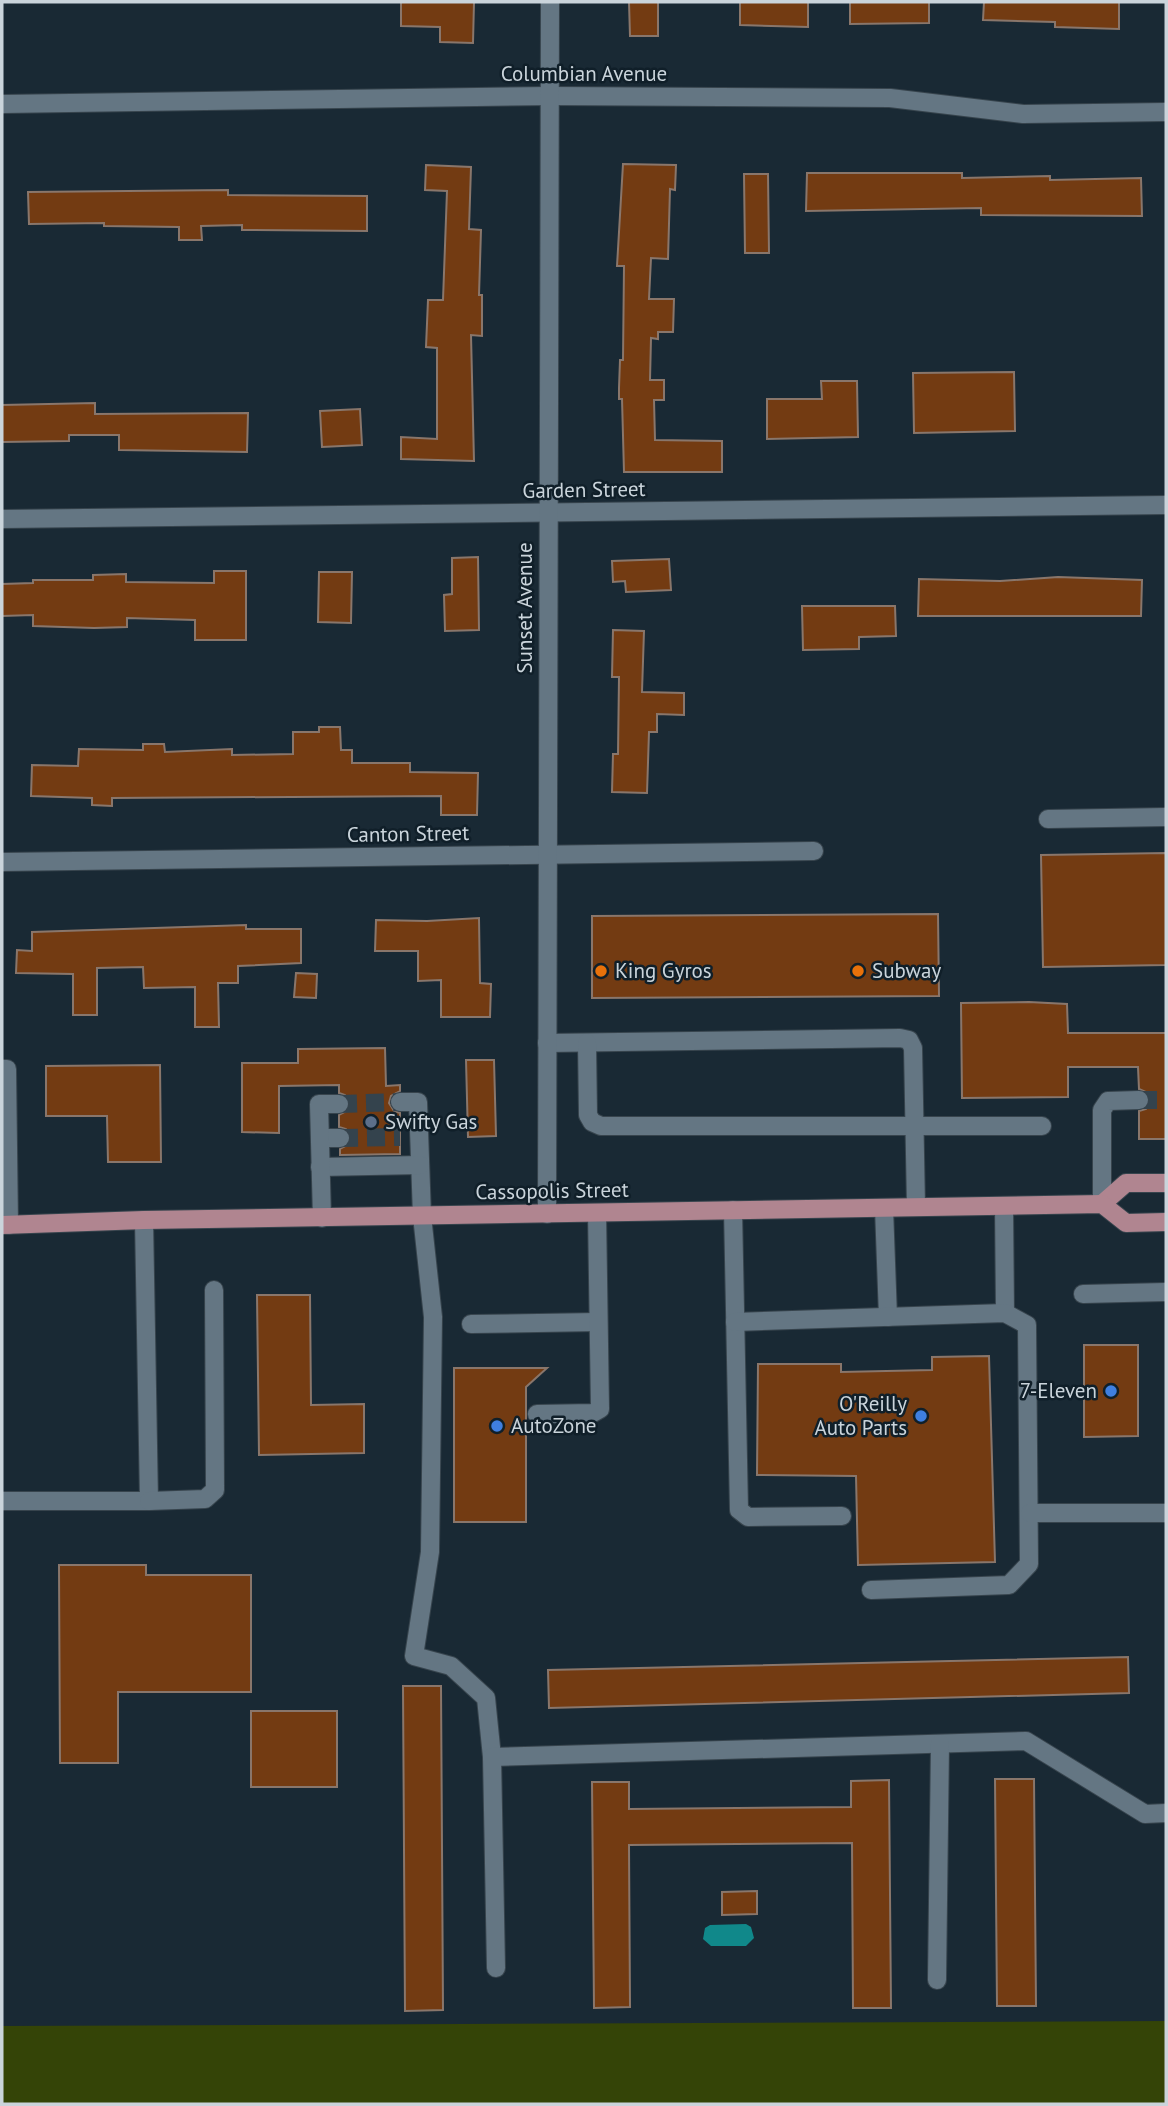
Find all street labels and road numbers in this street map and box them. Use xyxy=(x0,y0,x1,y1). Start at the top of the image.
street label: Columbian Avenue xyxy=(501,60,667,87)
street label: Garden Street xyxy=(522,475,646,504)
street label: Sunset Avenue xyxy=(511,542,538,674)
street label: Canton Street xyxy=(347,819,469,848)
street label: Cassopolis Street xyxy=(475,1176,629,1205)

